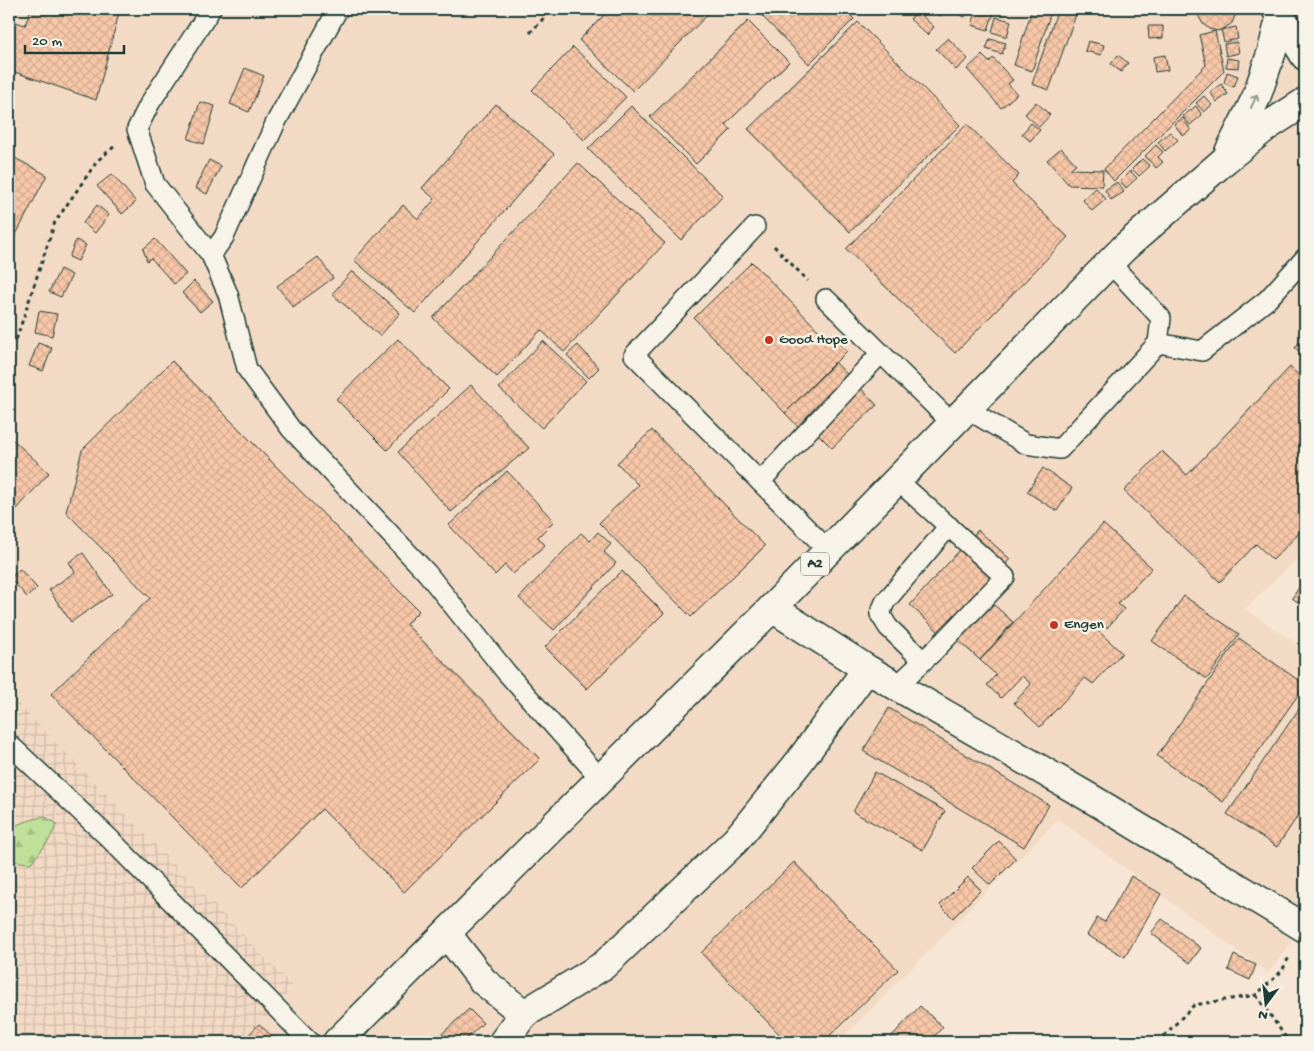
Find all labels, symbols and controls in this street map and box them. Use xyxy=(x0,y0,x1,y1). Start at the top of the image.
scale bar xyxy=(25,22,124,54)
text: 20 m xyxy=(32,33,62,51)
one-way arrow xyxy=(1250,94,1259,109)
place label: Good Hope xyxy=(779,331,848,349)
marker: Good Hope xyxy=(763,334,775,346)
road number: A2 xyxy=(801,552,829,576)
place label: Engen xyxy=(1064,616,1104,634)
marker: Engen xyxy=(1048,619,1060,631)
north arrow xyxy=(1242,978,1292,1028)
text: N xyxy=(1257,1005,1270,1024)

